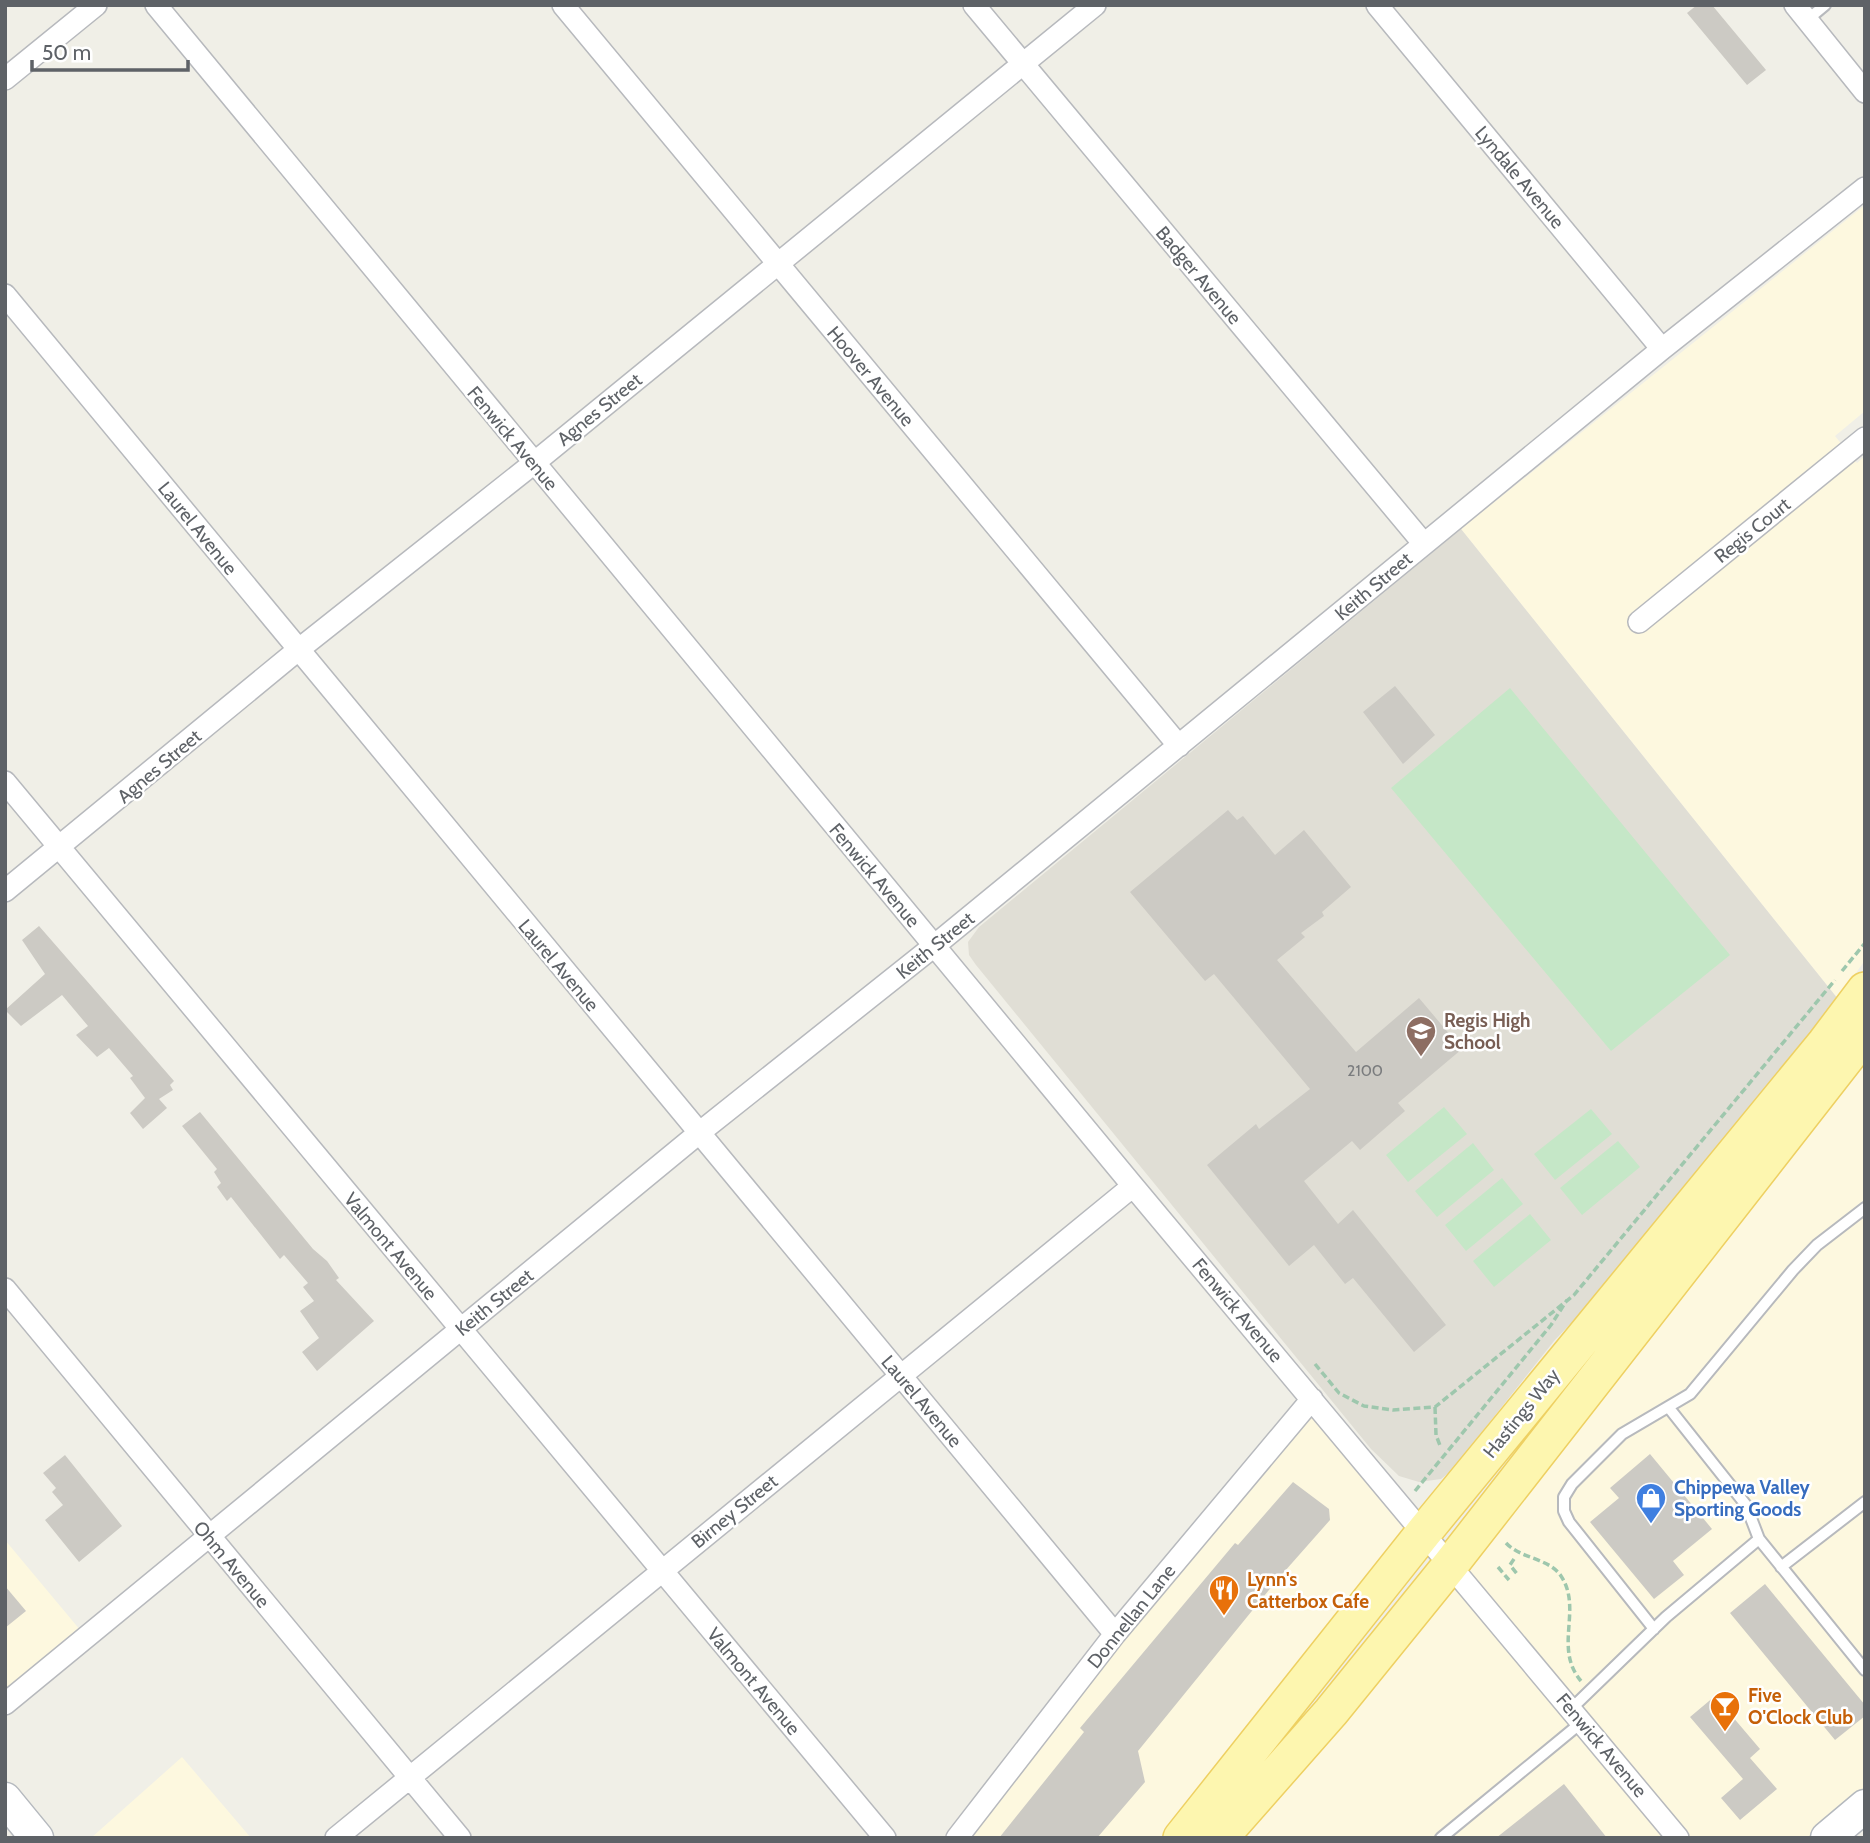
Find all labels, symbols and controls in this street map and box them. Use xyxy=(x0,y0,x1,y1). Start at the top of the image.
scale bar xyxy=(32,28,187,72)
text: 50 m xyxy=(42,40,91,65)
street label: Lyndale Avenue xyxy=(1470,121,1569,233)
street label: Badger Avenue xyxy=(1151,222,1246,329)
street label: Hoover Avenue xyxy=(822,322,919,431)
street label: Agnes Street xyxy=(552,368,647,451)
street label: Fenwick Avenue xyxy=(462,382,563,495)
street label: Laurel Avenue xyxy=(153,477,242,580)
street label: Regis Court xyxy=(1710,492,1795,568)
street label: Keith Street xyxy=(1330,547,1417,625)
street label: Agnes Street xyxy=(113,724,206,808)
street label: Fenwick Avenue xyxy=(824,819,925,932)
street label: Keith Street xyxy=(892,907,979,984)
street label: Laurel Avenue xyxy=(513,915,604,1016)
place label: Regis High School xyxy=(1444,1009,1530,1054)
school or university icon: Regis High School xyxy=(1404,1014,1438,1058)
house number: 2100 xyxy=(1347,1061,1383,1080)
street label: Valmont Avenue xyxy=(339,1188,442,1305)
street label: Fenwick Avenue xyxy=(1187,1254,1288,1367)
street label: Keith Street xyxy=(451,1264,538,1341)
street label: Laurel Avenue xyxy=(876,1351,967,1452)
street label: Hastings Way xyxy=(1478,1364,1565,1463)
street label: Birney Street xyxy=(687,1469,783,1553)
place label: Chippewa Valley Sporting Goods xyxy=(1674,1476,1811,1521)
shop icon: Chippewa Valley Sporting Goods xyxy=(1634,1481,1668,1525)
street label: Ohm Avenue xyxy=(189,1516,275,1613)
street label: Donnellan Lane xyxy=(1082,1559,1180,1673)
place label: Lynn's Catterbox Cafe xyxy=(1247,1568,1369,1613)
restaurant icon: Lynn's Catterbox Cafe xyxy=(1207,1573,1241,1617)
street label: Valmont Avenue xyxy=(702,1623,805,1740)
place label: Five O'Clock Club xyxy=(1748,1684,1853,1729)
street label: Fenwick Avenue xyxy=(1551,1689,1652,1802)
bar icon: Five O'Clock Club xyxy=(1708,1689,1742,1733)

